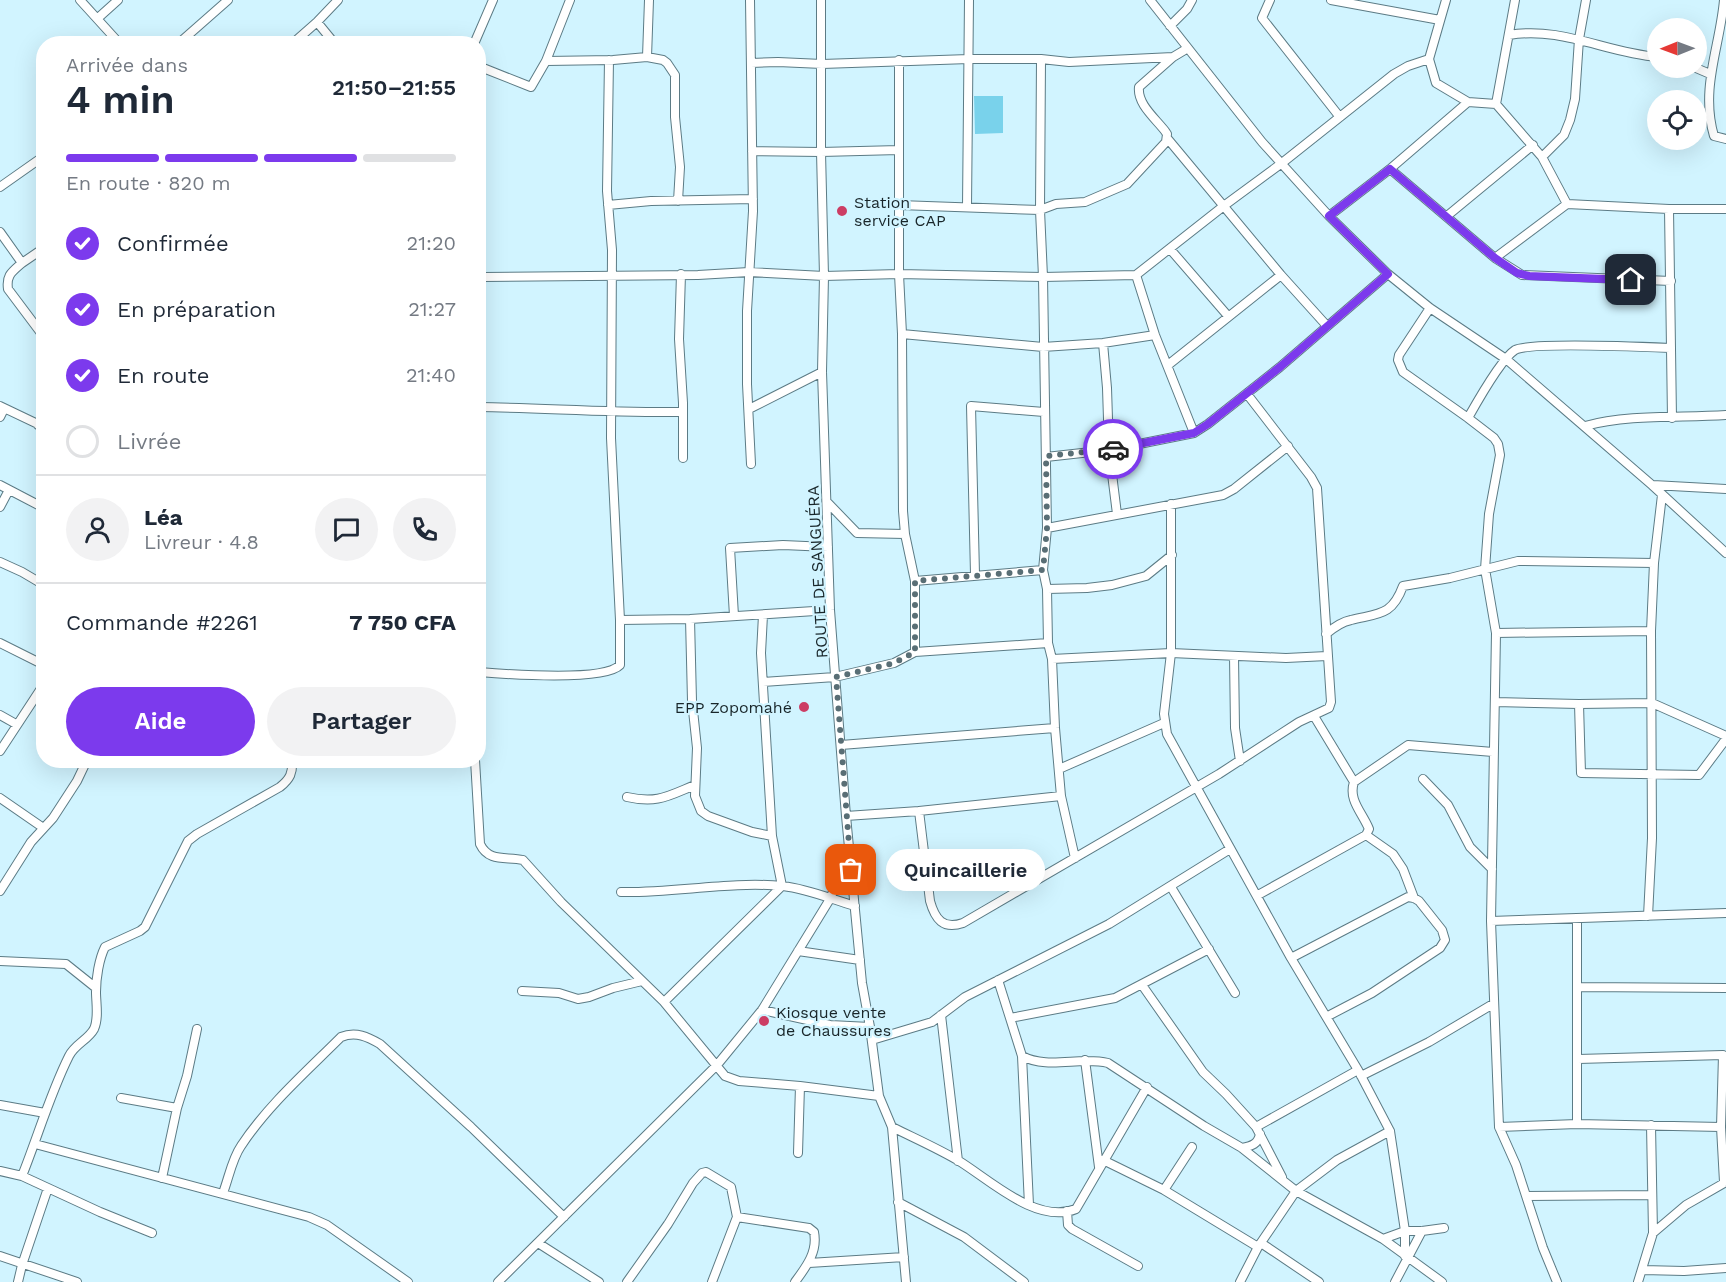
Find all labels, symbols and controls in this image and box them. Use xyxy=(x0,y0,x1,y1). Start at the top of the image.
north arrow xyxy=(1647,18,1707,78)
map controls xyxy=(1647,18,1707,150)
text: Arrivée dans xyxy=(66,53,188,77)
text: 21:50–21:55 xyxy=(332,75,456,100)
text: 4 min xyxy=(66,77,175,122)
button: locate xyxy=(1647,90,1707,150)
text: En route · 820 m xyxy=(66,171,231,195)
place label: Station service CAP xyxy=(854,193,946,230)
marker: Station service CAP xyxy=(835,204,849,218)
icon: check xyxy=(66,227,99,260)
text: Confirmée xyxy=(117,231,229,256)
text: 21:20 xyxy=(407,231,456,255)
pin xyxy=(1605,254,1656,305)
icon: home xyxy=(1614,263,1647,296)
icon: check xyxy=(66,293,99,326)
text: En préparation xyxy=(117,297,276,322)
text: 21:27 xyxy=(408,297,456,321)
icon: check xyxy=(66,359,99,392)
text: En route xyxy=(117,363,209,388)
text: 21:40 xyxy=(406,363,456,387)
courier xyxy=(1083,419,1143,479)
text: Livrée xyxy=(117,429,181,454)
icon: car xyxy=(1097,433,1130,466)
street label: ROUTE DE SANGUÉRA xyxy=(803,485,832,659)
button: person xyxy=(66,498,129,561)
button: chat xyxy=(315,498,378,561)
button: phone xyxy=(393,498,456,561)
text: Léa xyxy=(144,505,183,530)
text: Livreur · 4.8 xyxy=(144,530,259,554)
text: Commande #2261 xyxy=(66,610,258,635)
text: 7 750 CFA xyxy=(349,610,456,635)
button: Aide xyxy=(66,687,255,756)
button: Partager xyxy=(267,687,456,756)
place label: EPP Zopomahé xyxy=(675,698,792,717)
marker: EPP Zopomahé xyxy=(797,700,811,714)
pin xyxy=(825,844,876,895)
callout: Quincaillerie xyxy=(887,849,1046,891)
icon: bag xyxy=(834,853,867,886)
text: Quincaillerie xyxy=(904,858,1027,882)
place label: Kiosque vente de Chaussures xyxy=(776,1003,891,1040)
marker: Kiosque vente de Chaussures xyxy=(757,1014,771,1028)

